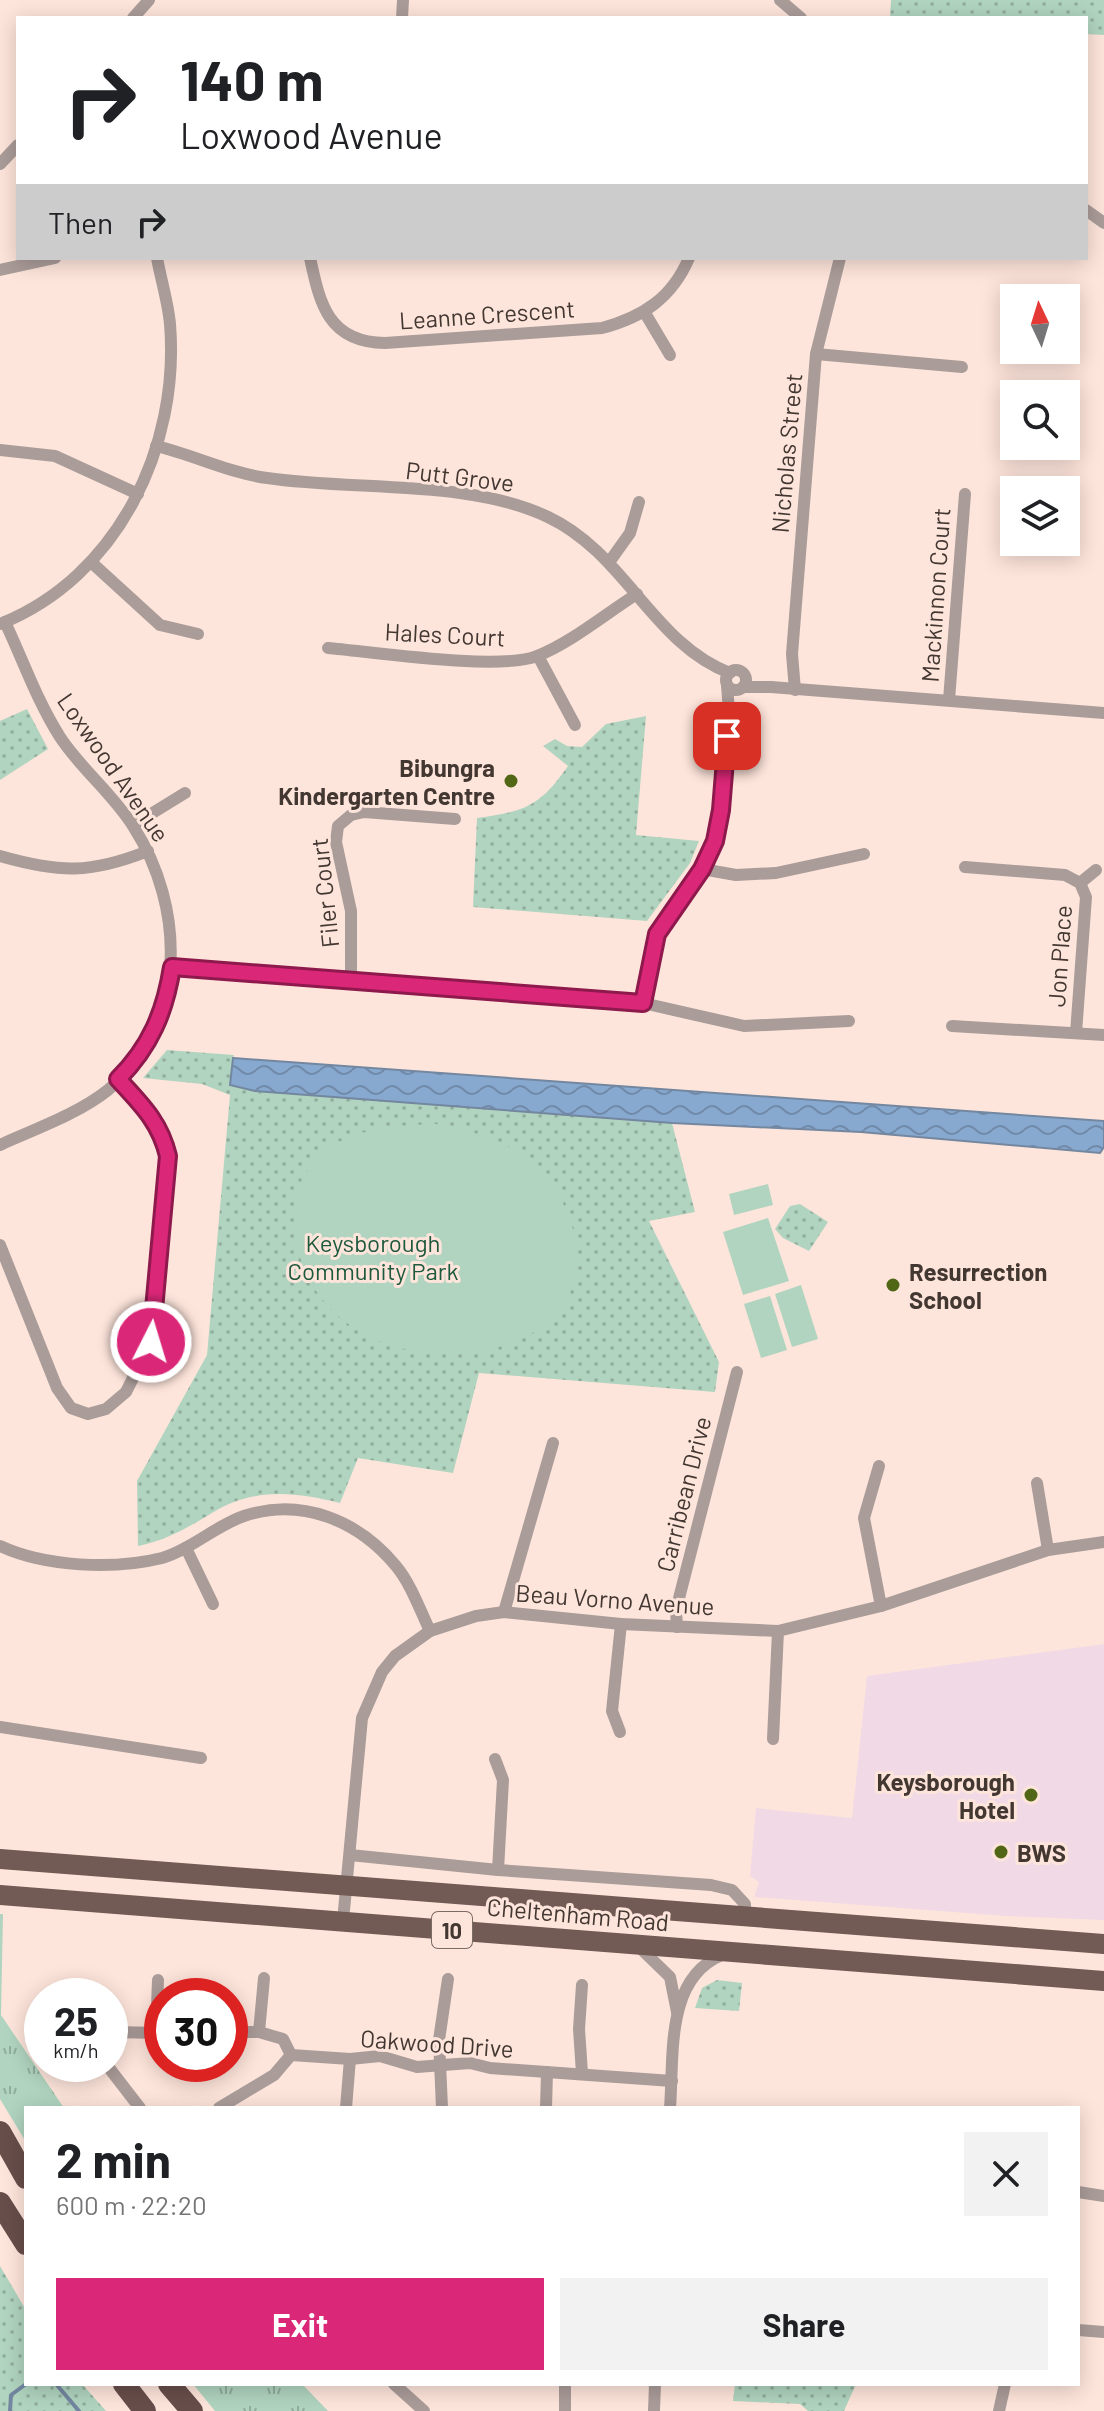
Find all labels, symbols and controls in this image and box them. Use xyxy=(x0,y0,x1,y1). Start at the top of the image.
text: 140 m xyxy=(180,45,324,112)
icon: right xyxy=(48,48,152,152)
text: Loxwood Avenue xyxy=(180,113,443,156)
icon: right xyxy=(129,200,173,244)
text: Then xyxy=(48,204,113,240)
north arrow xyxy=(1000,284,1080,364)
map controls xyxy=(1000,284,1080,556)
street label: Leanne Crescent xyxy=(398,293,576,335)
street label: Nicholas Street xyxy=(765,372,807,534)
button: search xyxy=(1000,380,1080,460)
street label: Putt Grove xyxy=(404,455,516,497)
button: layers xyxy=(1000,476,1080,556)
street label: Mackinnon Court xyxy=(914,507,956,683)
street label: Hales Court xyxy=(384,616,506,652)
street label: Loxwood Avenue xyxy=(52,687,176,847)
pin xyxy=(693,702,761,770)
icon: arrive xyxy=(705,714,749,758)
place label: Bibungra Kindergarten Centre xyxy=(278,753,495,810)
marker: Bibungra Kindergarten Centre xyxy=(502,772,520,790)
street label: Filer Court xyxy=(304,837,344,949)
street label: Jon Place xyxy=(1041,904,1077,1008)
park label: Keysborough Community Park xyxy=(288,1228,459,1285)
place label: Resurrection School xyxy=(909,1257,1047,1314)
marker: Resurrection School xyxy=(884,1276,902,1294)
position arrow xyxy=(109,1300,193,1384)
street label: Carribean Drive xyxy=(650,1413,716,1575)
street label: Beau Vorno Avenue xyxy=(515,1578,715,1620)
place label: Keysborough Hotel xyxy=(876,1767,1015,1824)
marker: Keysborough Hotel xyxy=(1022,1786,1040,1804)
place label: BWS xyxy=(1017,1838,1066,1867)
marker: BWS xyxy=(992,1843,1010,1861)
street label: Cheltenham Road xyxy=(486,1892,670,1936)
road number: 10 xyxy=(432,1912,472,1948)
speed limit sign: 30 xyxy=(144,1978,248,2082)
text: 25 xyxy=(54,1996,98,2044)
street label: Oakwood Drive xyxy=(359,2023,515,2063)
text: km/h xyxy=(53,2038,99,2062)
text: 2 min xyxy=(56,2130,171,2188)
button: close xyxy=(964,2132,1048,2216)
text: 600 m · 22:20 xyxy=(56,2189,207,2220)
button: Exit xyxy=(56,2278,544,2370)
button: Share xyxy=(560,2278,1048,2370)

